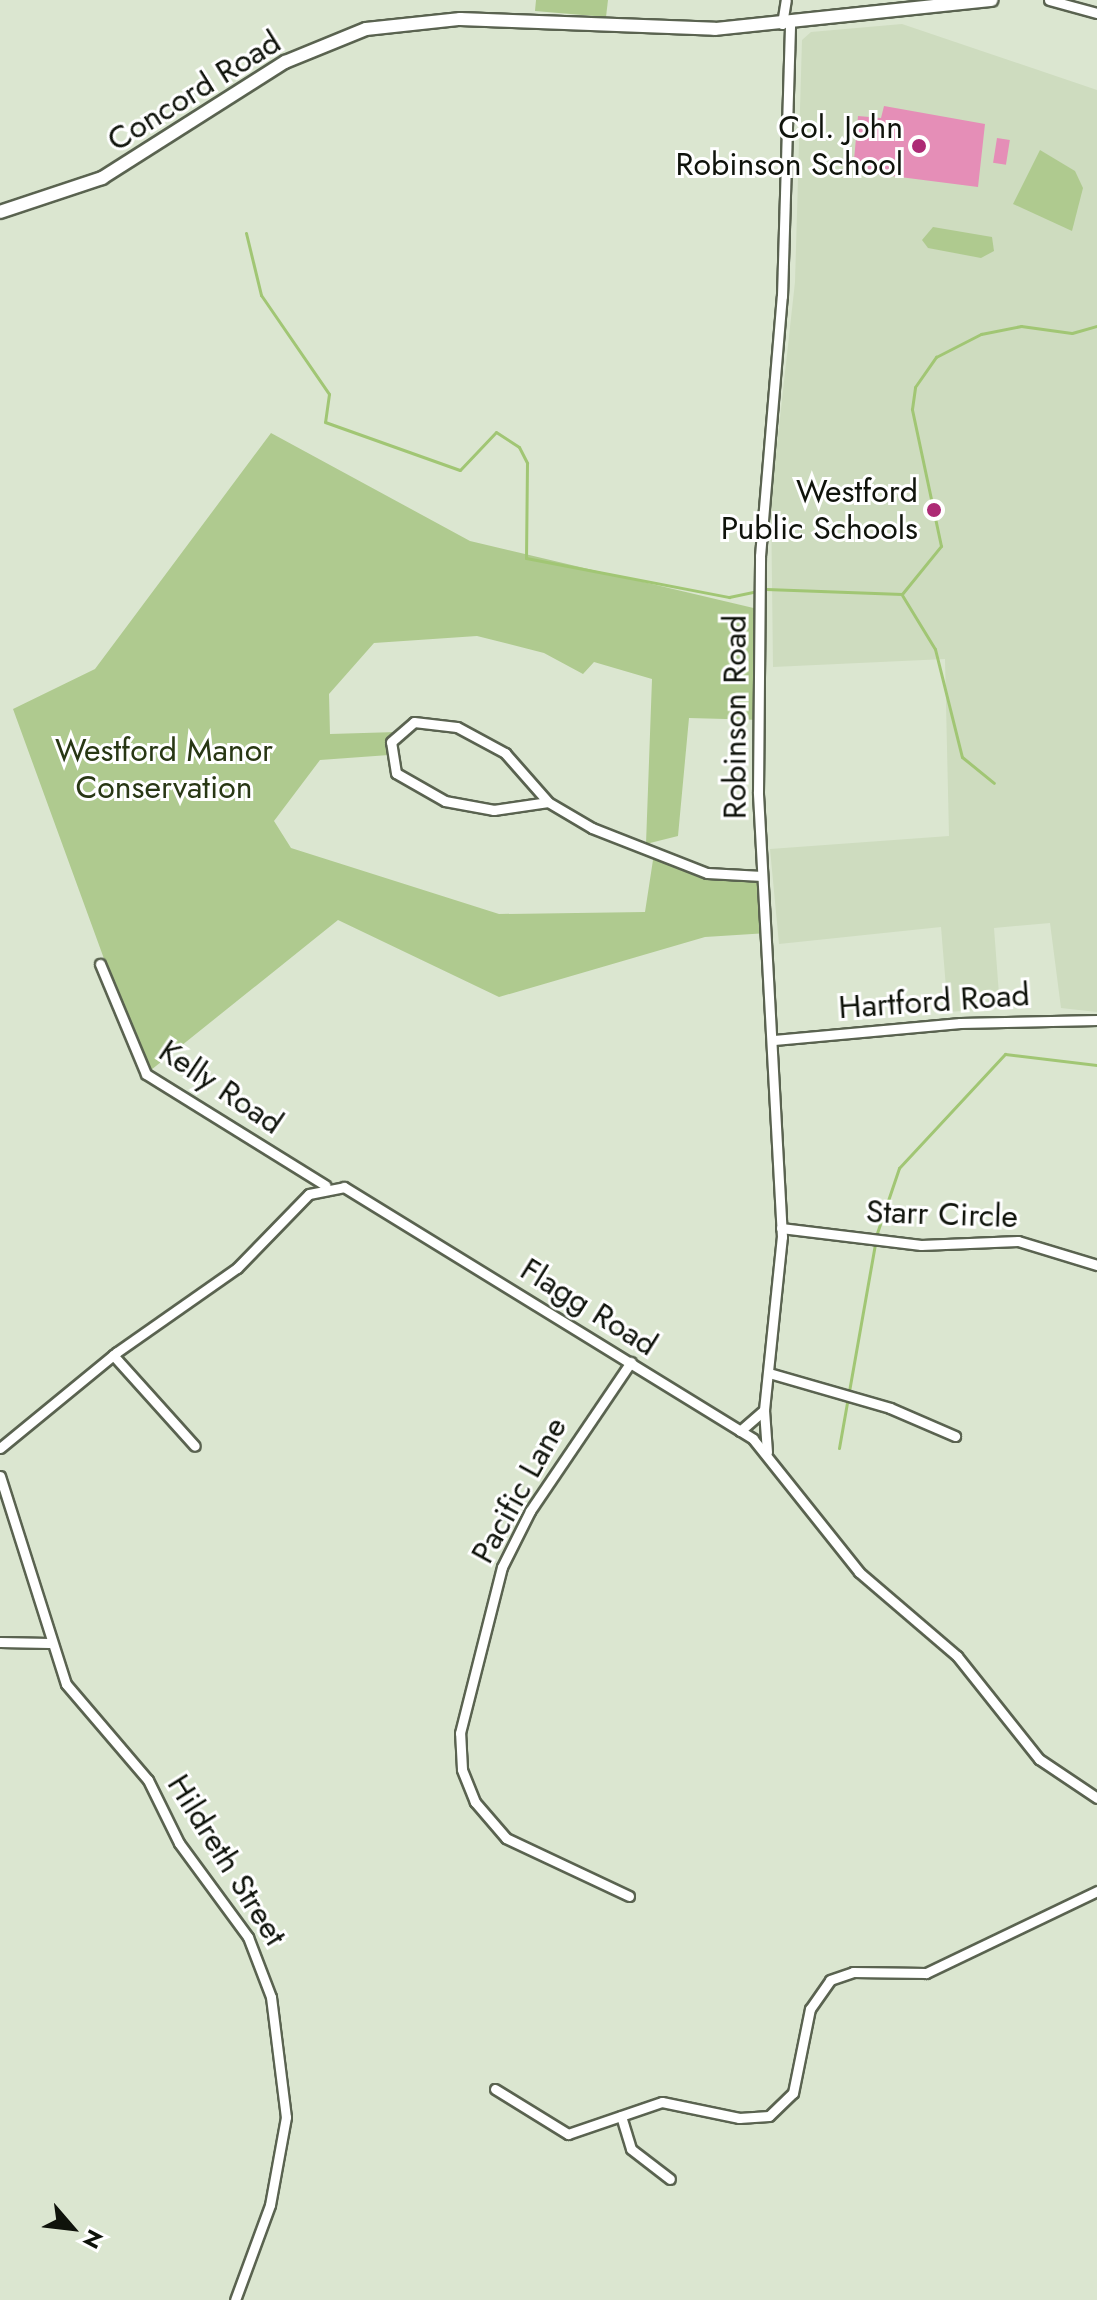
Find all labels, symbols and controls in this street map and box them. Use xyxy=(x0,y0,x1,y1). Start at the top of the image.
street label: Concord Road xyxy=(100,23,288,159)
place label: Col. John Robinson School xyxy=(676,109,903,184)
marker: Col. John Robinson School xyxy=(910,137,928,155)
place label: Westford Public Schools xyxy=(721,473,918,548)
marker: Westford Public Schools xyxy=(925,501,943,519)
street label: Robinson Road xyxy=(716,615,754,819)
park label: Westford Manor Conservation xyxy=(55,732,273,807)
street label: Hartford Road xyxy=(837,975,1031,1027)
street label: Kelly Road xyxy=(152,1032,290,1142)
street label: Starr Circle xyxy=(865,1192,1019,1236)
street label: Flagg Road xyxy=(514,1250,664,1364)
street label: Pacific Lane xyxy=(463,1410,575,1570)
street label: Hildreth Street xyxy=(159,1767,295,1953)
north arrow xyxy=(32,2188,112,2268)
text: N xyxy=(75,2224,111,2254)

